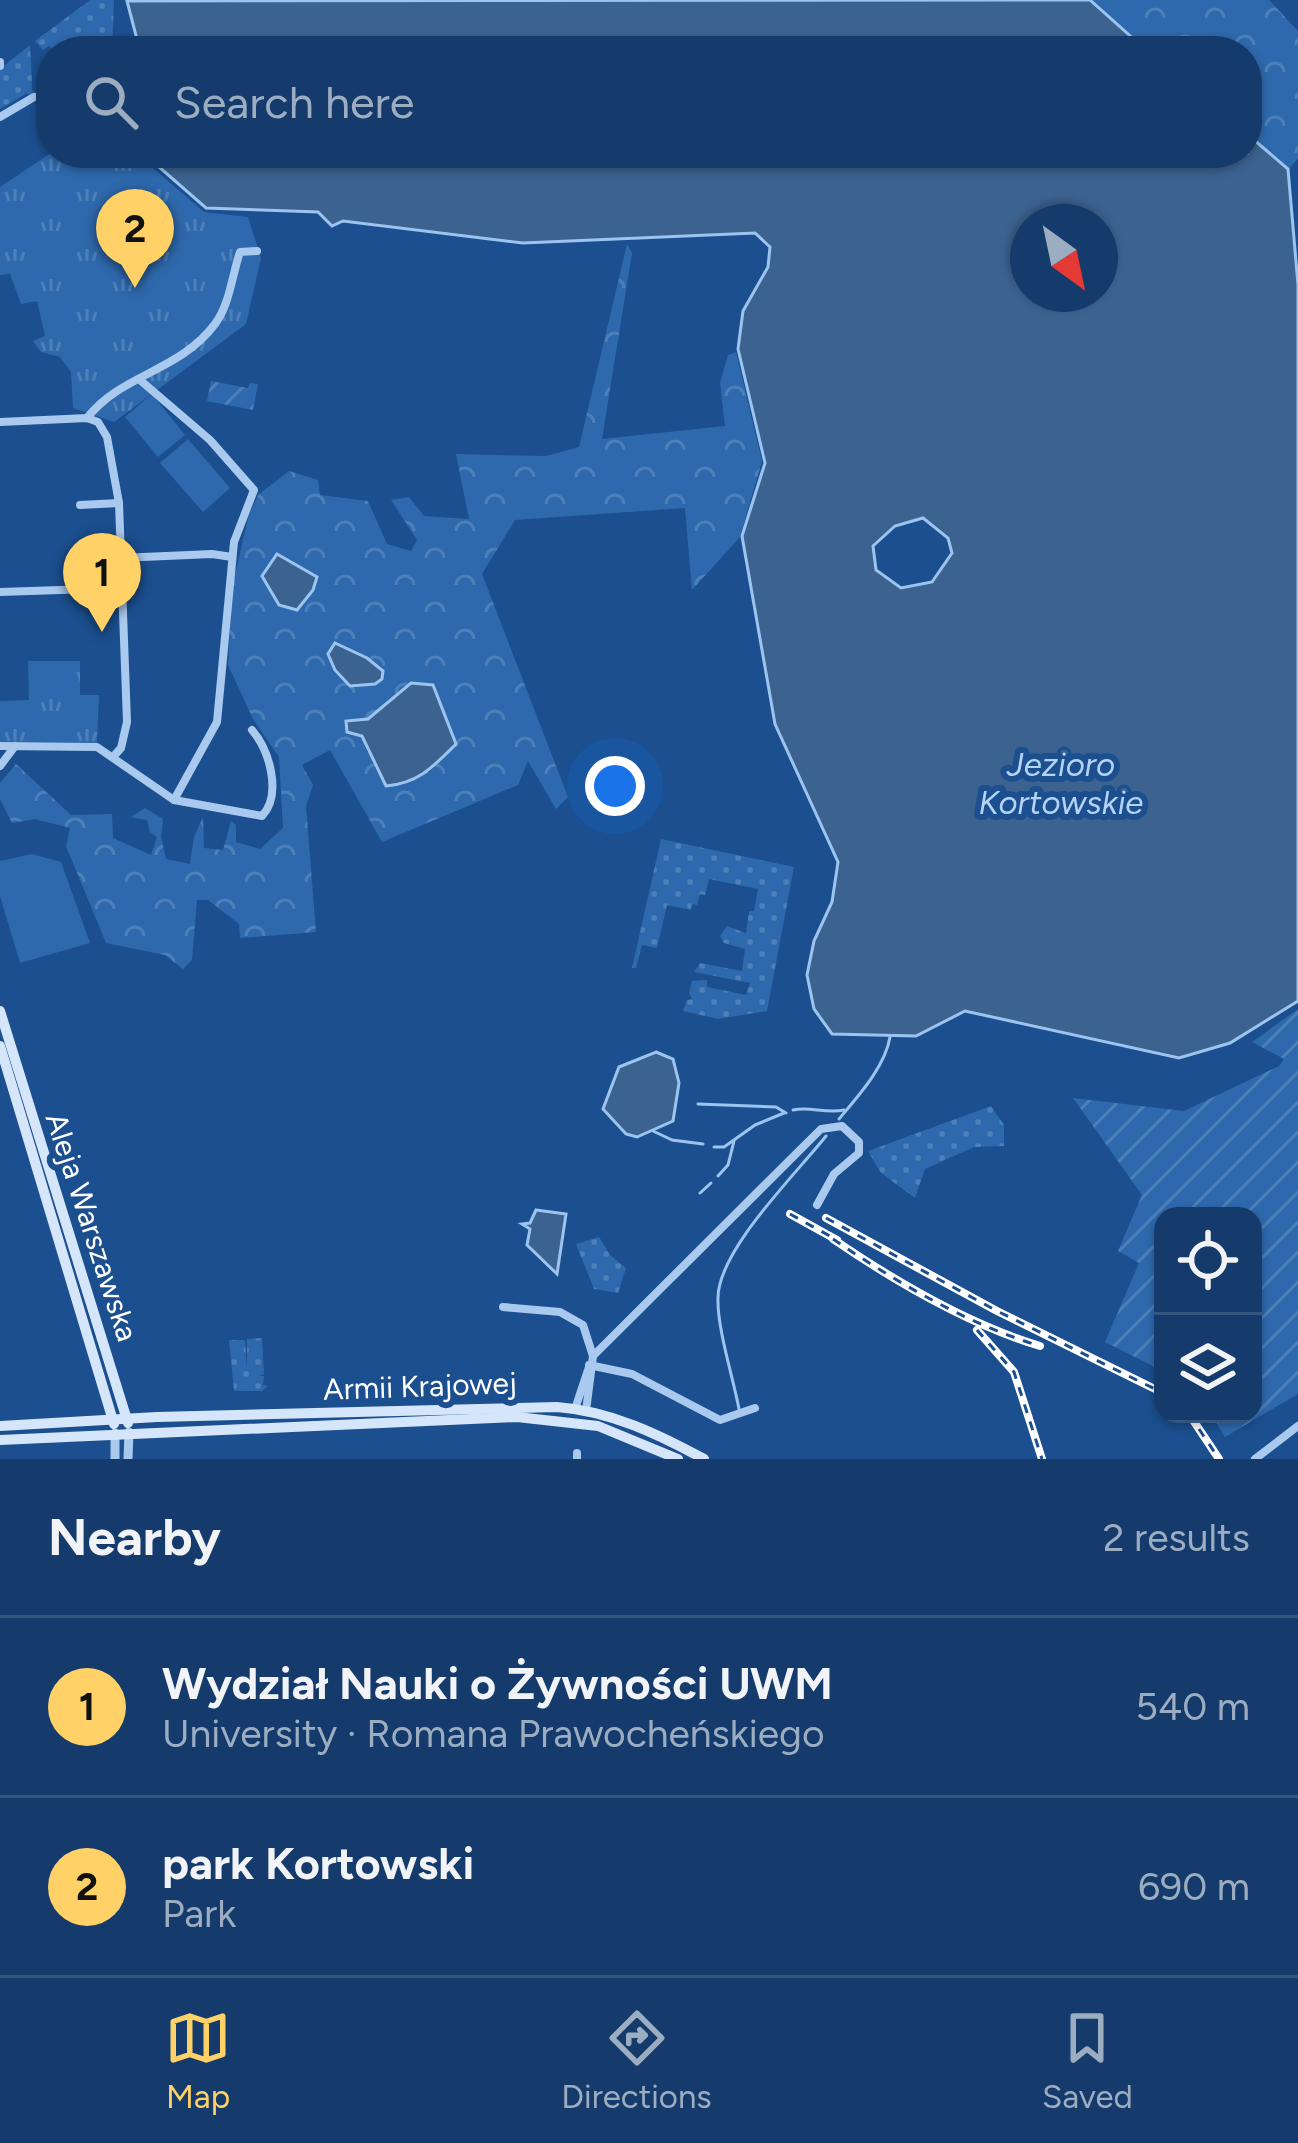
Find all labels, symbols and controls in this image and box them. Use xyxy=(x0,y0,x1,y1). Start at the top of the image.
search box xyxy=(36,36,1262,168)
icon: search xyxy=(78,69,144,135)
text: Search here xyxy=(174,75,414,129)
pin: 2 xyxy=(96,189,174,288)
north arrow xyxy=(1010,204,1118,312)
pin: 1 xyxy=(63,533,141,632)
water label: Jezioro Kortowskie xyxy=(979,745,1143,822)
your location xyxy=(585,756,645,816)
street label: Aleja Warszawska xyxy=(38,1108,146,1346)
map controls xyxy=(1154,1207,1262,1423)
button: locate xyxy=(1154,1207,1262,1315)
button: layers xyxy=(1154,1315,1262,1423)
street label: Armii Krajowej xyxy=(323,1364,517,1408)
text: Nearby xyxy=(48,1507,221,1568)
text: 2 results xyxy=(1103,1514,1250,1561)
text: Wydział Nauki o Żywności UWM xyxy=(162,1656,833,1710)
text: 1 xyxy=(79,1683,95,1730)
text: 540 m xyxy=(1136,1683,1250,1730)
text: University · Romana Prawocheńskiego xyxy=(162,1710,825,1757)
text: park Kortowski xyxy=(162,1836,474,1890)
text: 2 xyxy=(76,1863,98,1910)
text: 690 m xyxy=(1138,1863,1250,1910)
text: Park xyxy=(162,1890,236,1937)
tab: Map xyxy=(165,2005,231,2116)
tab: Directions xyxy=(561,2005,712,2116)
tab: Saved xyxy=(1042,2005,1133,2116)

